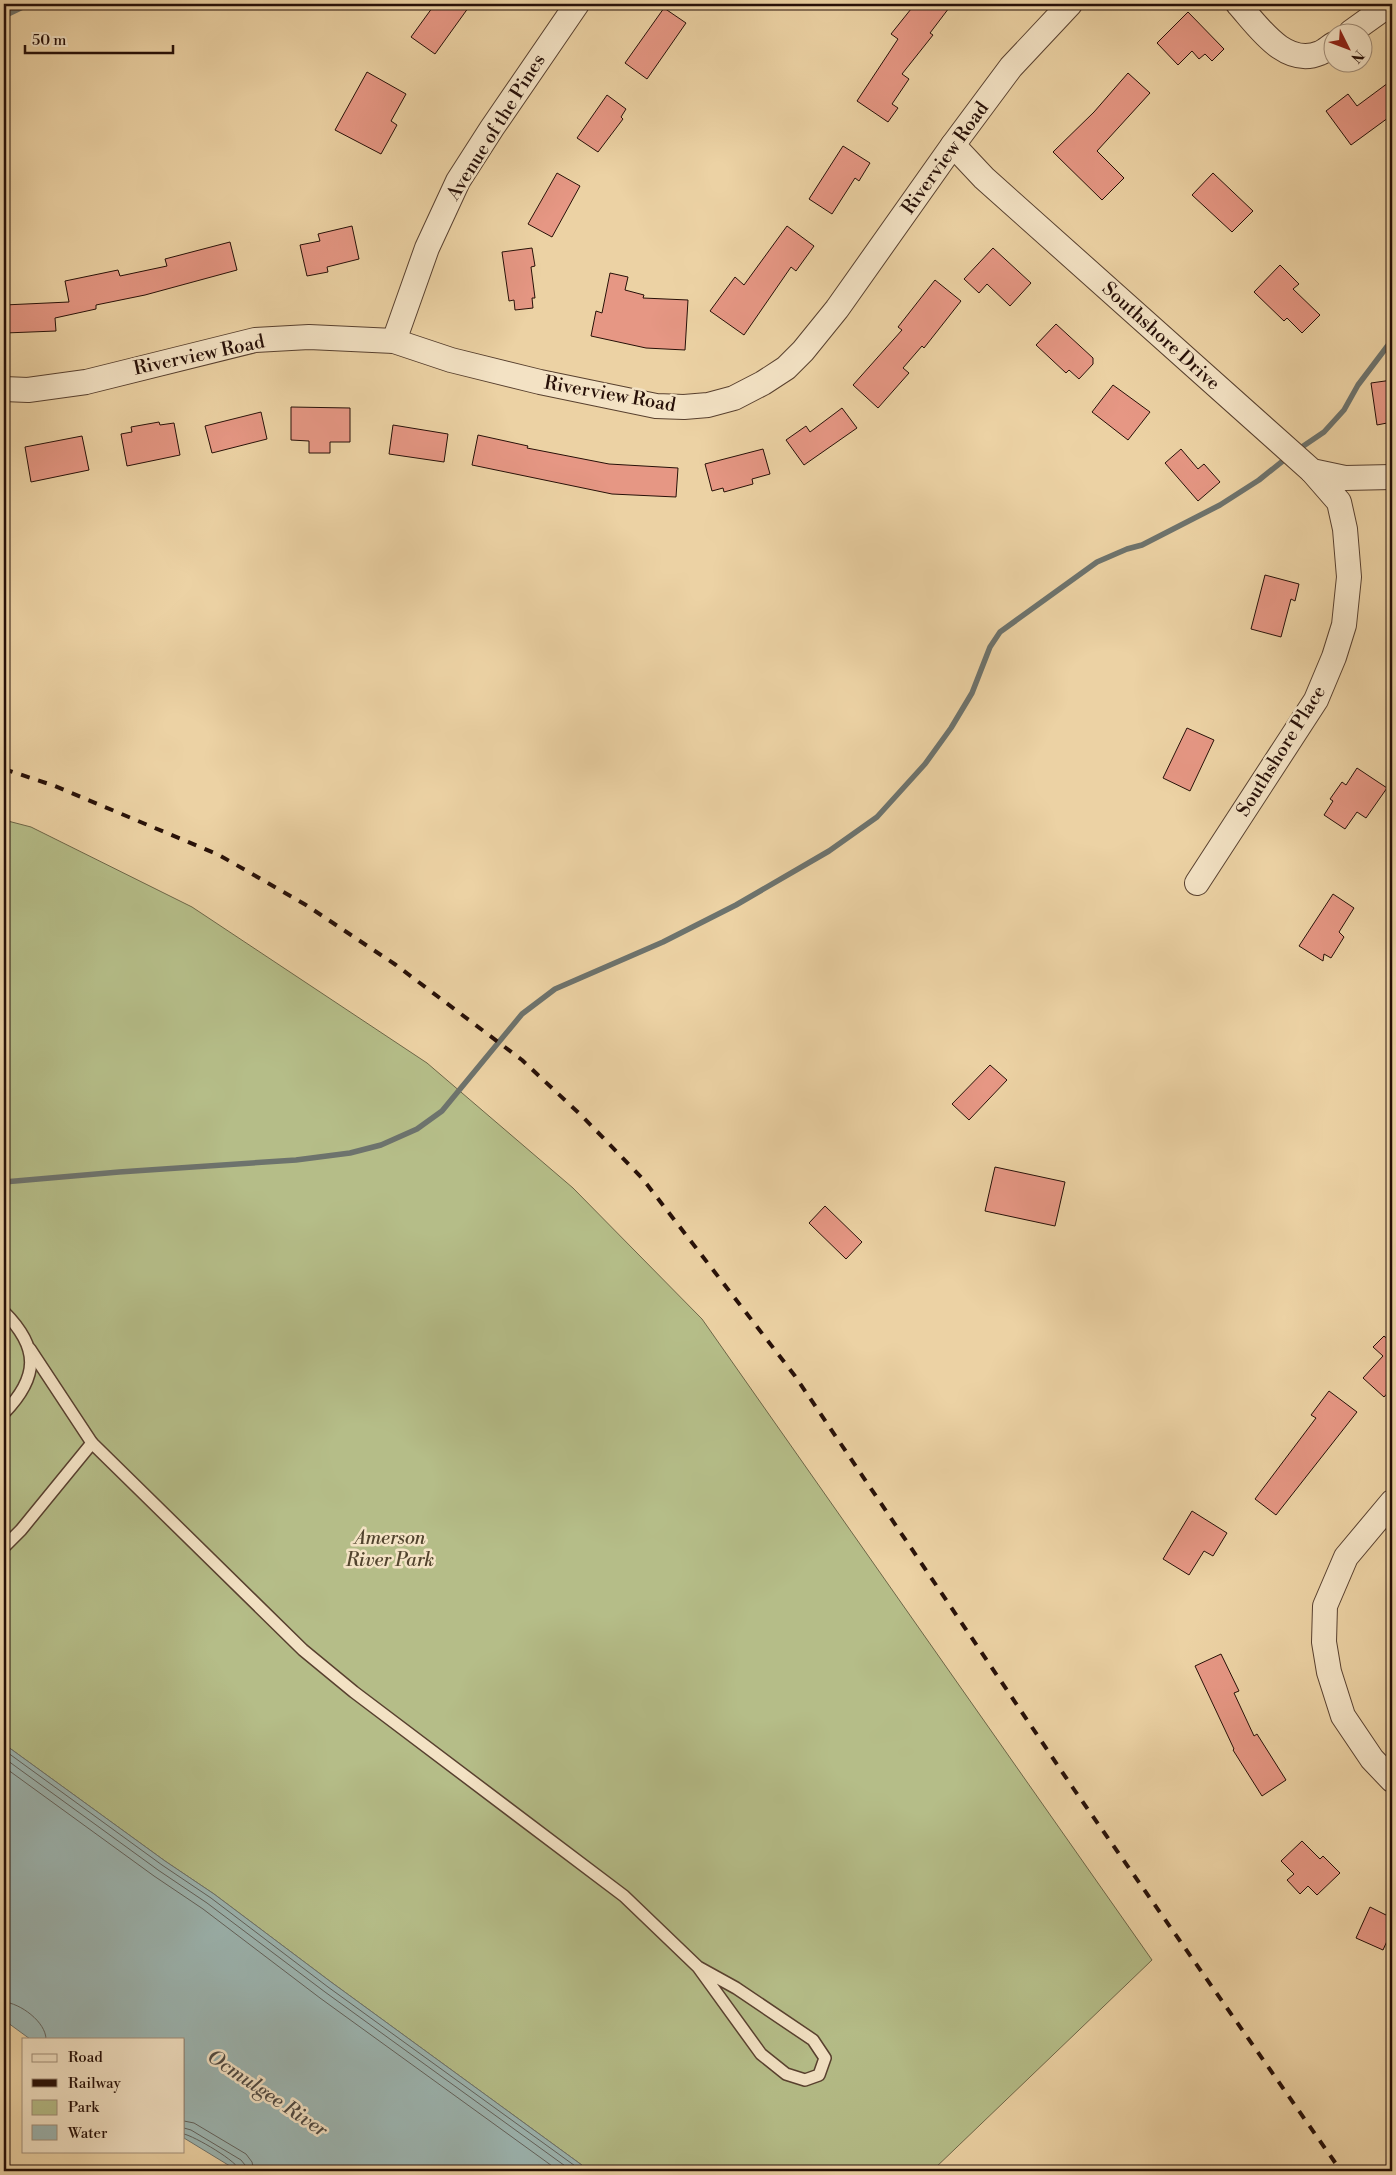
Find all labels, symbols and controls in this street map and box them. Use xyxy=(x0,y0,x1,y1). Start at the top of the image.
scale bar xyxy=(25,22,172,54)
north arrow xyxy=(1324,22,1374,72)
text: 50 m xyxy=(32,31,66,50)
text: N xyxy=(1347,46,1367,66)
street label: Avenue of the Pines xyxy=(441,49,551,205)
street label: Riverview Road xyxy=(896,97,994,219)
street label: Southshore Drive xyxy=(1097,277,1225,395)
street label: Riverview Road xyxy=(131,329,267,381)
street label: Riverview Road xyxy=(542,371,678,417)
street label: Southshore Place xyxy=(1231,681,1331,821)
park label: Amerson River Park xyxy=(345,1526,434,1572)
legend xyxy=(22,2038,185,2152)
water label: Ocmulgee River xyxy=(202,2045,332,2144)
text: Road xyxy=(68,2048,103,2067)
text: Railway xyxy=(68,2074,122,2093)
text: Park xyxy=(68,2098,100,2117)
text: Water xyxy=(67,2124,108,2143)

